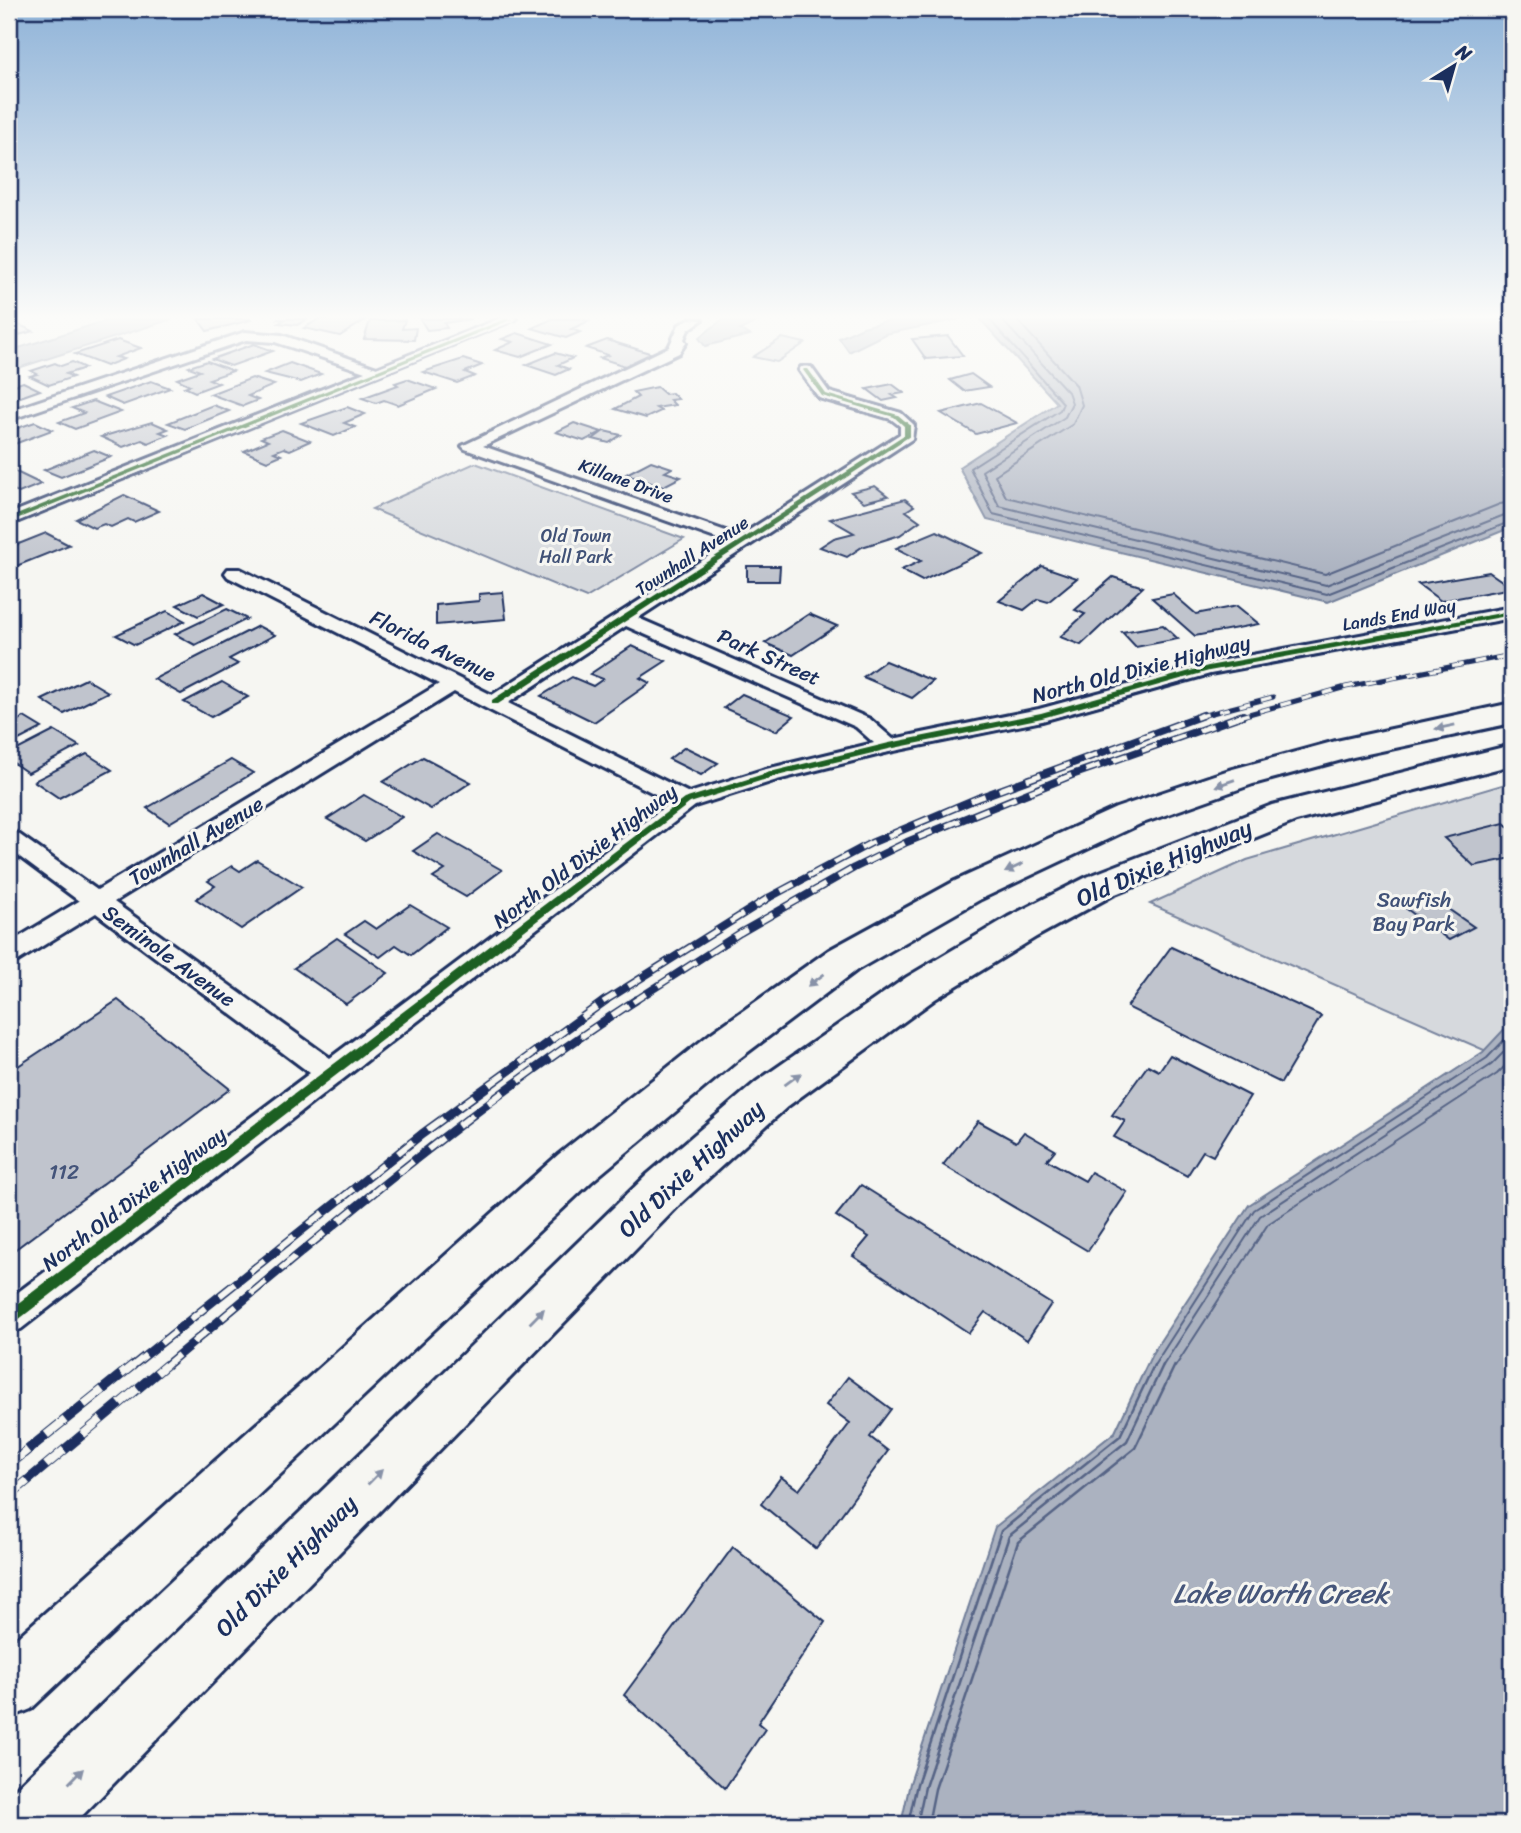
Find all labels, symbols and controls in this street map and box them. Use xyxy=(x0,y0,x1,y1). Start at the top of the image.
north arrow xyxy=(1420,32,1490,102)
text: N xyxy=(1448,35,1480,70)
street label: Killane Drive xyxy=(574,449,678,513)
street label: Townhall Avenue xyxy=(629,507,755,605)
park label: Old Town Hall Park xyxy=(539,520,613,573)
street label: Lands End Way xyxy=(1340,589,1459,641)
street label: Florida Avenue xyxy=(363,599,503,693)
street label: Park Street xyxy=(711,617,827,697)
street label: North Old Dixie Highway xyxy=(1028,623,1255,715)
one-way arrow xyxy=(1434,721,1456,732)
street label: North Old Dixie Highway xyxy=(484,773,686,939)
one-way arrow xyxy=(1214,778,1235,789)
street label: Townhall Avenue xyxy=(121,785,271,897)
street label: Old Dixie Highway xyxy=(1069,807,1259,919)
one-way arrow xyxy=(1004,862,1024,873)
park label: Sawfish Bay Park xyxy=(1373,881,1455,943)
street label: Seminole Avenue xyxy=(94,894,244,1018)
one-way arrow xyxy=(808,972,826,987)
one-way arrow xyxy=(784,1072,802,1086)
street label: Old Dixie Highway xyxy=(608,1089,775,1249)
street label: North Old Dixie Highway xyxy=(33,1116,235,1282)
house number: 112 xyxy=(49,1153,79,1191)
one-way arrow xyxy=(528,1308,545,1325)
one-way arrow xyxy=(367,1469,383,1486)
street label: Old Dixie Highway xyxy=(205,1484,368,1647)
water label: Lake Worth Creek xyxy=(1173,1569,1391,1618)
one-way arrow xyxy=(67,1768,83,1785)

